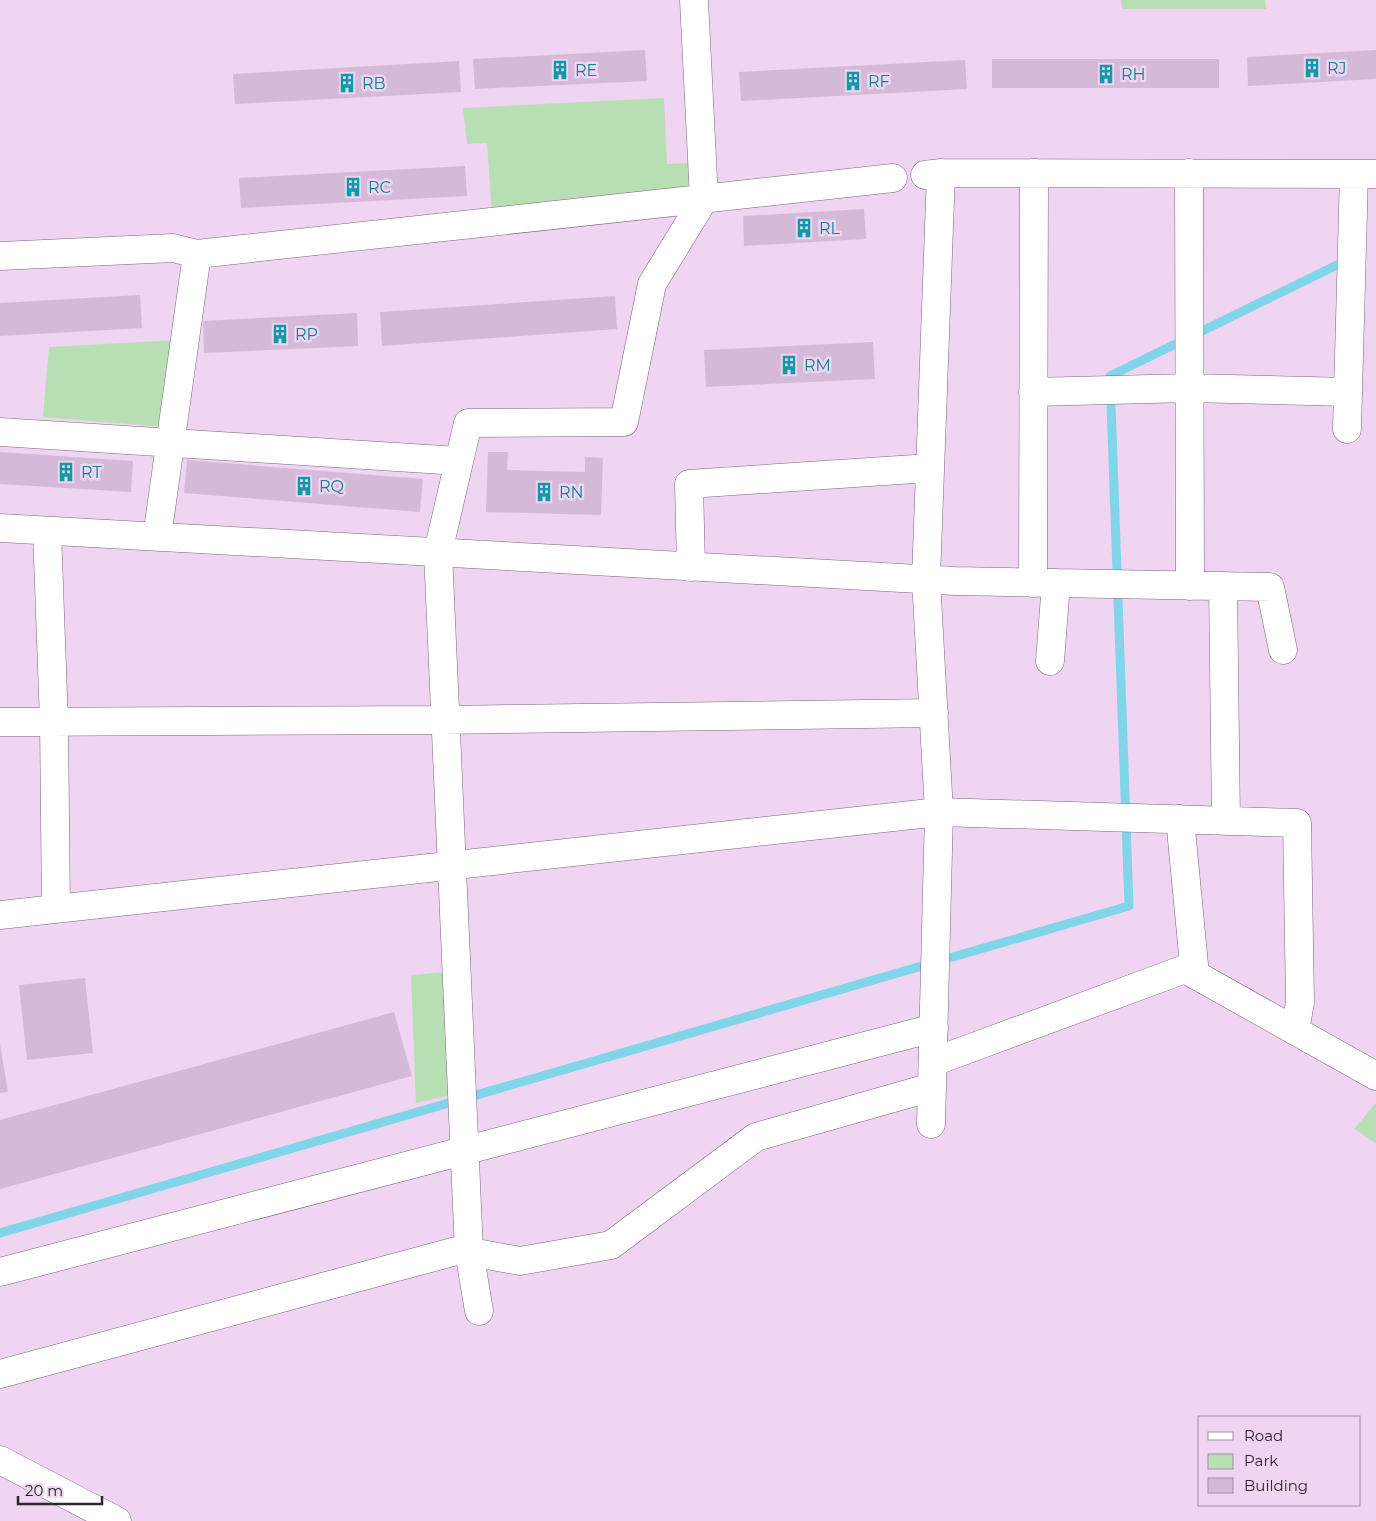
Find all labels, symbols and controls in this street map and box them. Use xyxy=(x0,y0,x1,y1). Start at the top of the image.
building icon: RJ xyxy=(1301,57,1323,79)
building icon: RE xyxy=(549,59,571,81)
place label: RJ xyxy=(1327,59,1346,78)
place label: RE xyxy=(575,61,597,80)
building icon: RH xyxy=(1095,63,1117,85)
place label: RH xyxy=(1121,65,1146,84)
building icon: RF xyxy=(842,70,864,92)
building icon: RB xyxy=(336,72,358,94)
place label: RF xyxy=(868,72,890,91)
place label: RB xyxy=(362,74,386,93)
building icon: RC xyxy=(342,176,364,198)
place label: RC xyxy=(368,178,391,197)
building icon: RL xyxy=(793,217,815,239)
place label: RL xyxy=(819,219,841,238)
building icon: RP xyxy=(269,323,291,345)
place label: RP xyxy=(295,325,318,344)
building icon: RM xyxy=(778,354,800,376)
place label: RM xyxy=(804,356,831,375)
building icon: RT xyxy=(55,461,77,483)
place label: RT xyxy=(81,463,102,482)
building icon: RQ xyxy=(293,475,315,497)
place label: RQ xyxy=(319,477,345,496)
building icon: RN xyxy=(533,481,555,503)
place label: RN xyxy=(559,483,584,502)
legend xyxy=(1198,1416,1361,1506)
text: Road xyxy=(1244,1426,1283,1445)
text: Park xyxy=(1244,1451,1278,1470)
scale bar xyxy=(18,1474,101,1506)
text: Building xyxy=(1244,1476,1308,1495)
text: 20 m xyxy=(25,1481,63,1500)

